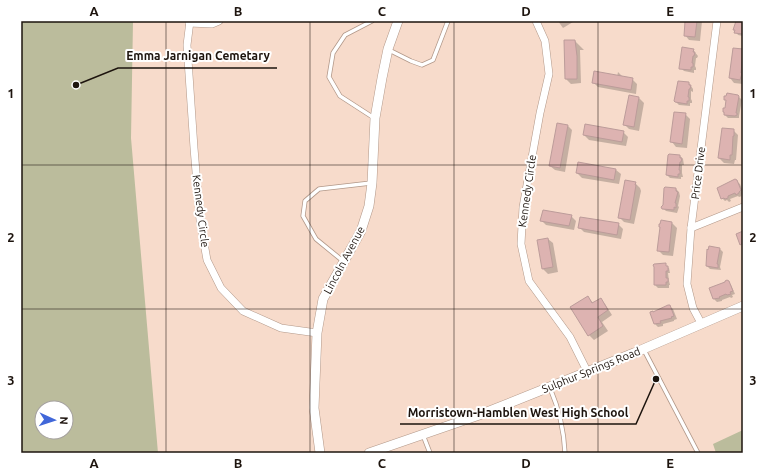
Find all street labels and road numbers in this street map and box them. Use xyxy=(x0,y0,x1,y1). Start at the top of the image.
street label: Price Drive xyxy=(689,146,707,200)
street label: Kennedy Circle xyxy=(516,154,538,228)
street label: Kennedy Circle xyxy=(191,174,211,248)
street label: Lincoln Avenue xyxy=(321,224,367,296)
street label: Sulphur Springs Road xyxy=(540,345,642,395)

